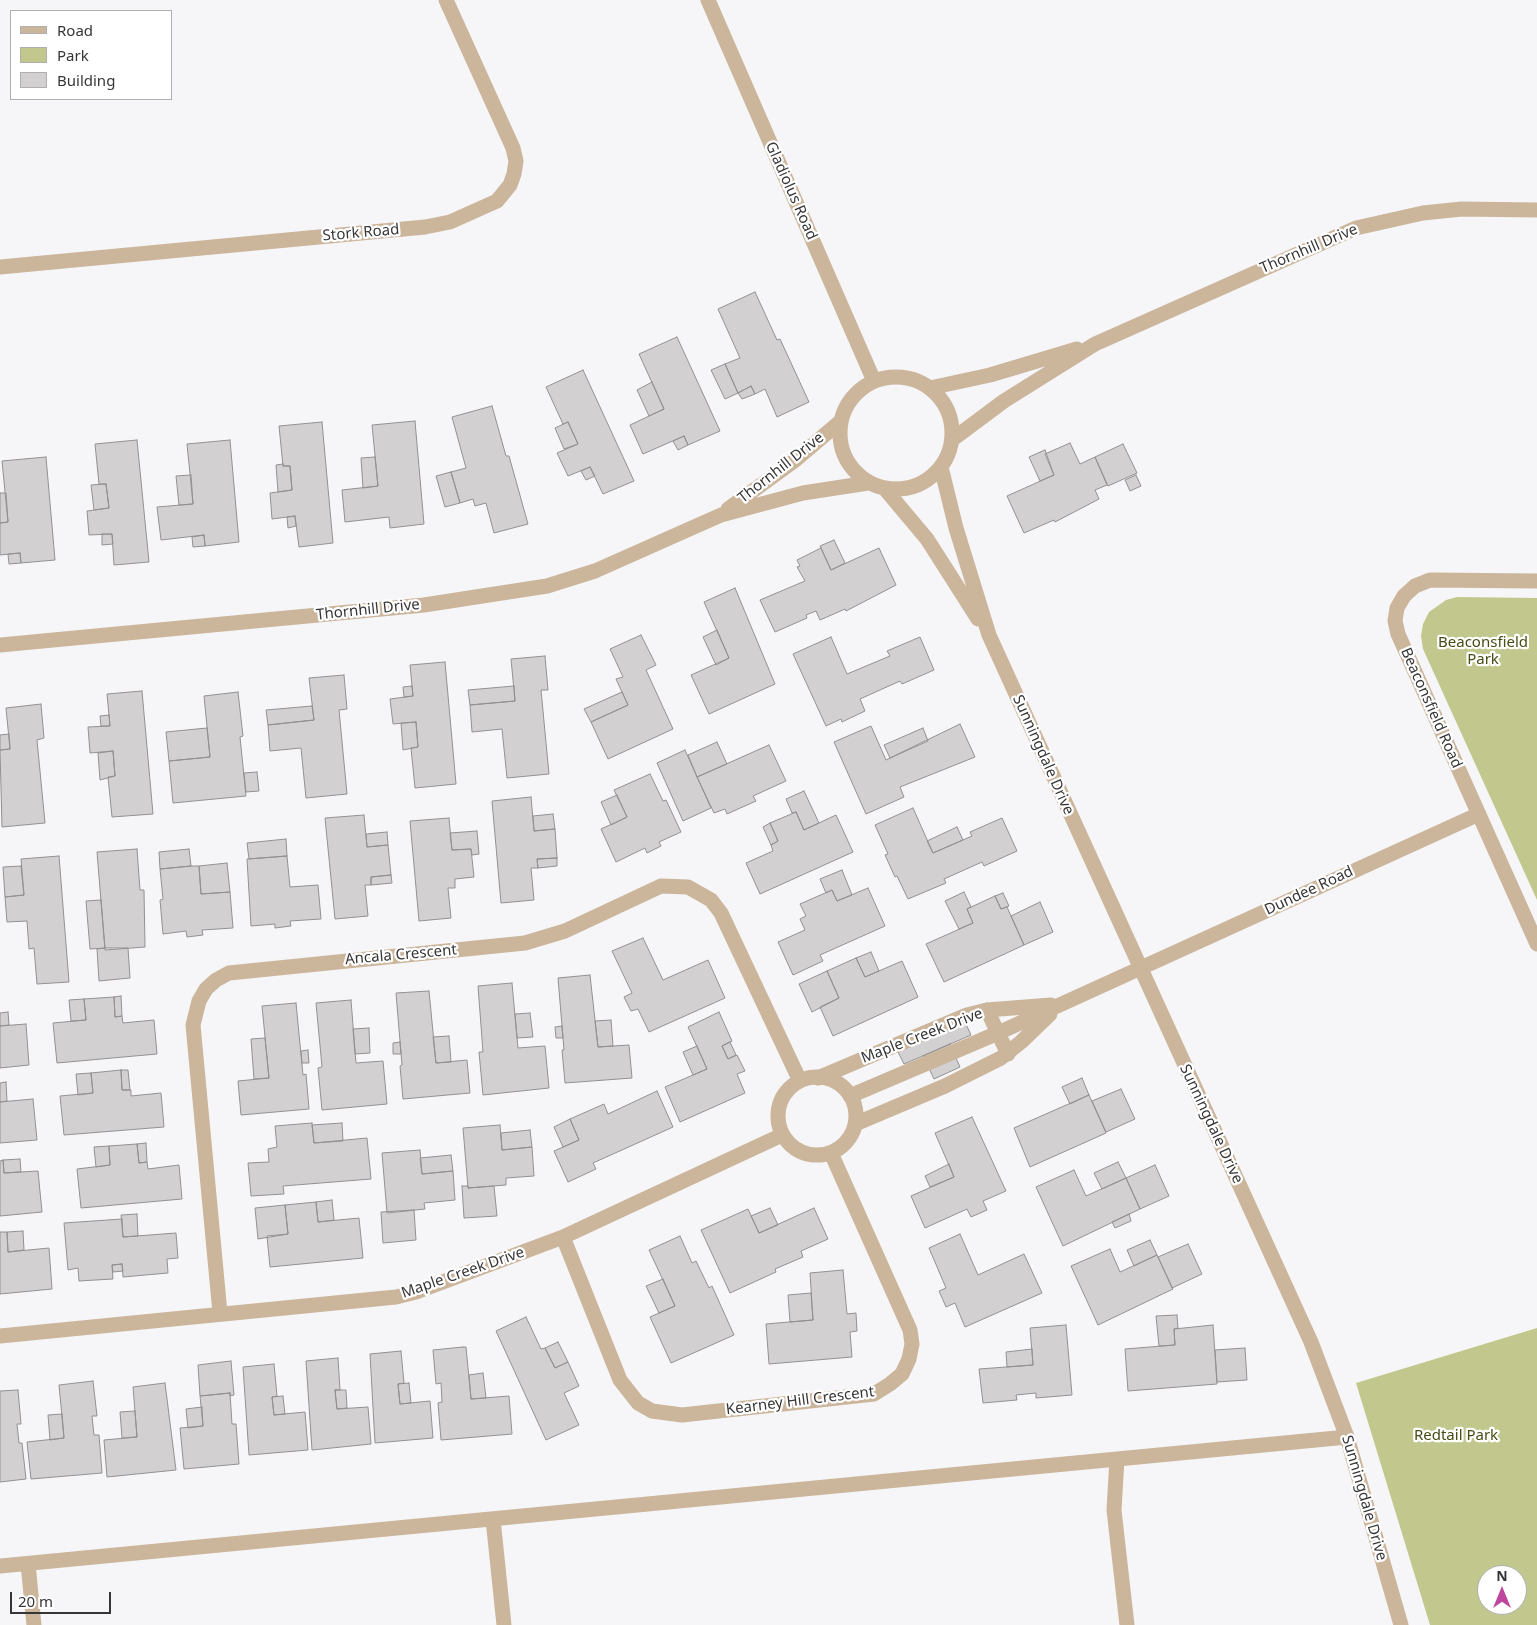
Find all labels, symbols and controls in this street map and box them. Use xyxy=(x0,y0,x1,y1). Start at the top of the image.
legend xyxy=(10,10,172,100)
text: Road xyxy=(57,20,93,40)
text: Park xyxy=(57,45,89,65)
text: Building xyxy=(57,70,115,90)
street label: Gladiolus Road xyxy=(761,139,821,243)
street label: Thornhill Drive xyxy=(1258,220,1360,278)
street label: Stork Road xyxy=(322,221,400,245)
street label: Thornhill Drive xyxy=(734,429,828,507)
street label: Thornhill Drive xyxy=(315,596,421,624)
park label: Beaconsfield Park xyxy=(1438,634,1528,669)
street label: Beaconsfield Road xyxy=(1396,645,1466,771)
street label: Sunningdale Drive xyxy=(1008,692,1078,818)
street label: Dundee Road xyxy=(1262,863,1356,919)
street label: Ancala Crescent xyxy=(344,941,458,969)
street label: Maple Creek Drive xyxy=(859,1005,985,1067)
street label: Sunningdale Drive xyxy=(1176,1062,1246,1186)
street label: Maple Creek Drive xyxy=(399,1244,527,1302)
street label: Kearney Hill Crescent xyxy=(725,1383,875,1419)
park label: Redtail Park xyxy=(1414,1427,1498,1445)
street label: Sunningdale Drive xyxy=(1338,1433,1390,1563)
north arrow xyxy=(1477,1565,1527,1615)
text: N xyxy=(1496,1566,1508,1585)
scale bar xyxy=(12,1582,114,1614)
text: 20 m xyxy=(18,1591,53,1611)

